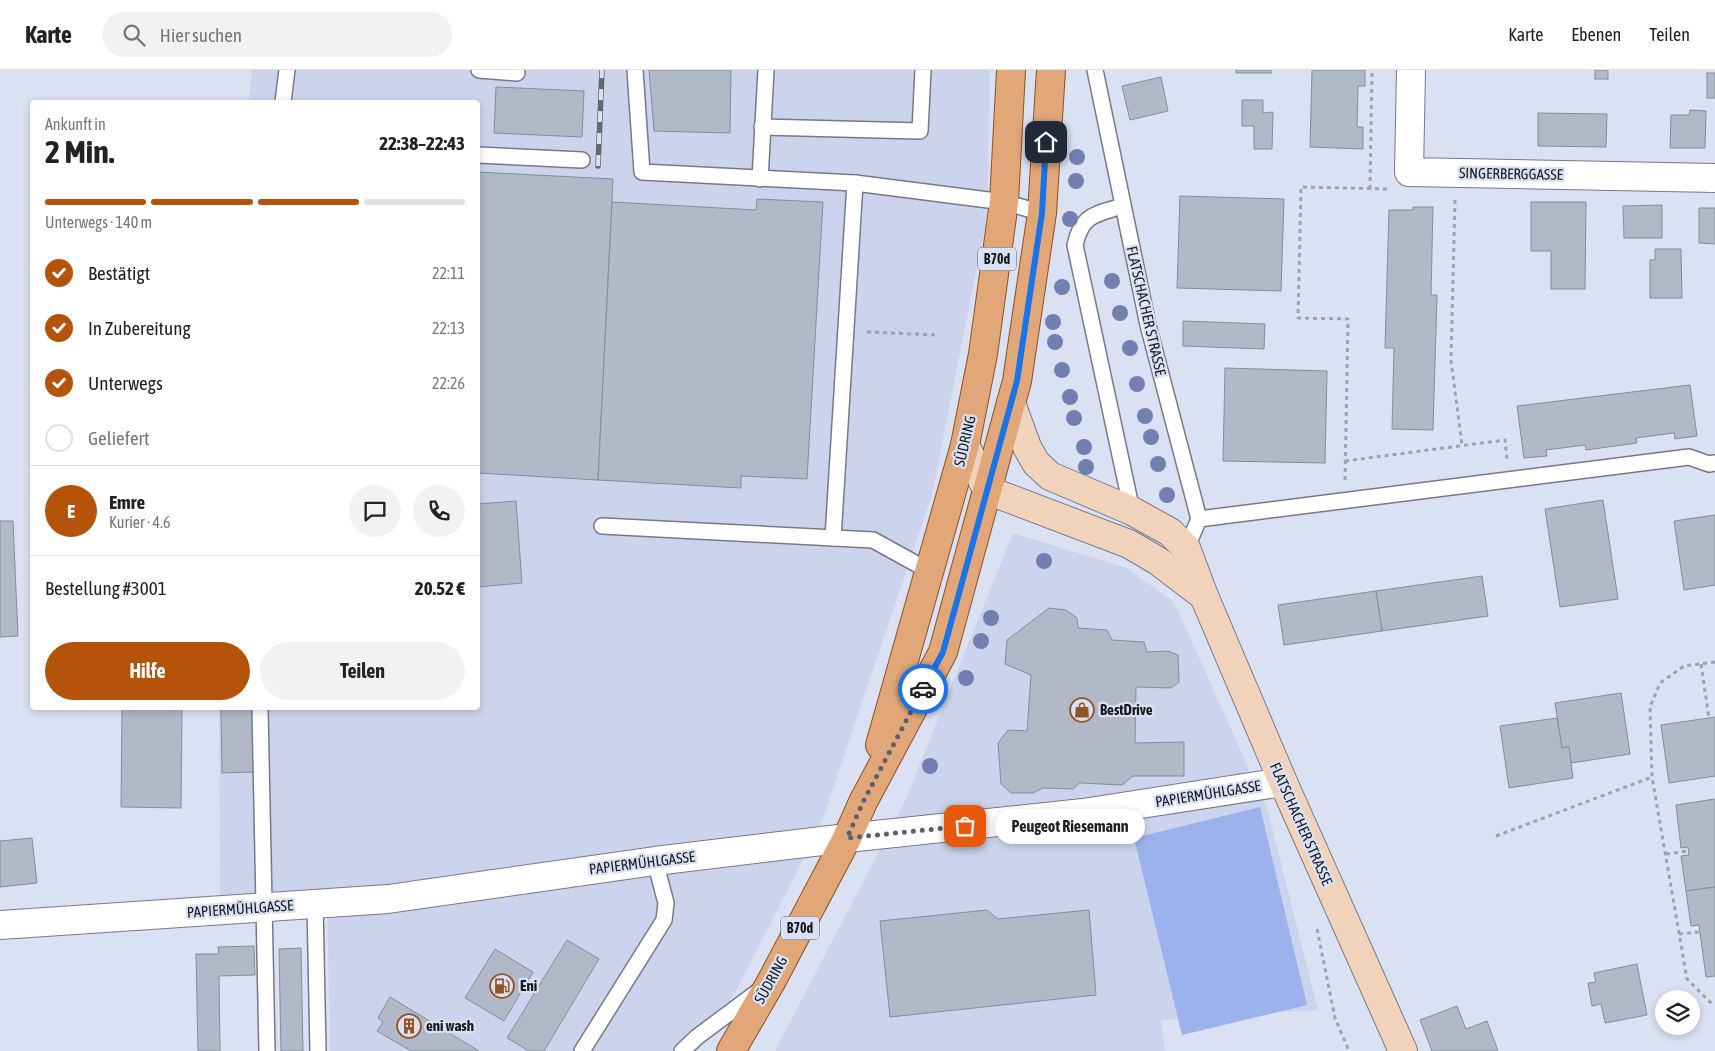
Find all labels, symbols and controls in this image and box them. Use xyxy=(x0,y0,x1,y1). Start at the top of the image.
search box xyxy=(102,12,452,57)
text: Karte xyxy=(25,21,72,48)
icon: search xyxy=(120,21,148,49)
text: Hier suchen xyxy=(160,24,242,46)
text: Karte xyxy=(1508,24,1543,45)
text: Ebenen xyxy=(1571,24,1621,45)
text: Teilen xyxy=(1649,24,1690,45)
text: Ankunft in xyxy=(45,115,106,133)
pin xyxy=(1025,121,1067,163)
icon: home xyxy=(1032,128,1060,156)
text: 22:38–22:43 xyxy=(379,132,465,154)
text: 2 Min. xyxy=(45,133,114,170)
street label: SINGERBERGGASSE xyxy=(1459,164,1564,183)
text: Unterwegs · 140 m xyxy=(45,213,152,231)
street label: FLATSCHACHER STRASSE xyxy=(1123,244,1170,378)
road number: B70d xyxy=(978,248,1016,270)
icon: check xyxy=(45,259,73,287)
text: Bestätigt xyxy=(88,262,150,284)
text: 22:11 xyxy=(432,264,465,282)
icon: check xyxy=(45,314,73,342)
text: In Zubereitung xyxy=(88,317,191,339)
text: 22:13 xyxy=(432,319,465,337)
icon: check xyxy=(45,369,73,397)
text: Unterwegs xyxy=(88,372,163,394)
text: 22:26 xyxy=(432,374,465,392)
street label: SÜDRING xyxy=(950,414,979,468)
text: Geliefert xyxy=(88,427,149,449)
button: chat xyxy=(349,485,401,537)
button: phone xyxy=(413,485,465,537)
text: Emre xyxy=(109,491,145,513)
text: E xyxy=(67,500,75,522)
text: Kurier · 4.6 xyxy=(109,513,171,531)
text: Bestellung #3001 xyxy=(45,577,167,599)
text: 20.52 € xyxy=(415,577,465,599)
button: Hilfe xyxy=(45,642,250,700)
button: Teilen xyxy=(260,642,465,700)
courier xyxy=(898,664,948,714)
icon: car xyxy=(909,675,937,703)
shop icon: BestDrive xyxy=(1069,697,1095,723)
place label: BestDrive xyxy=(1100,701,1153,718)
street label: FLATSCHACHER STRASSE xyxy=(1267,760,1336,888)
street label: PAPIERMÜHLGASSE xyxy=(1154,777,1262,810)
pin xyxy=(944,805,986,847)
callout: Peugeot Riesemann xyxy=(995,808,1145,844)
icon: bag xyxy=(951,812,979,840)
text: Peugeot Riesemann xyxy=(1011,817,1129,835)
street label: PAPIERMÜHLGASSE xyxy=(588,847,696,877)
street label: PAPIERMÜHLGASSE xyxy=(186,896,294,921)
road number: B70d xyxy=(781,916,819,940)
street label: SÜDRING xyxy=(751,953,791,1006)
fuel station icon: Eni xyxy=(489,973,515,999)
place label: Eni xyxy=(520,977,537,994)
map controls xyxy=(1655,990,1700,1035)
button: layers xyxy=(1655,990,1700,1035)
building icon: eni wash xyxy=(396,1013,422,1039)
place label: eni wash xyxy=(426,1017,474,1034)

